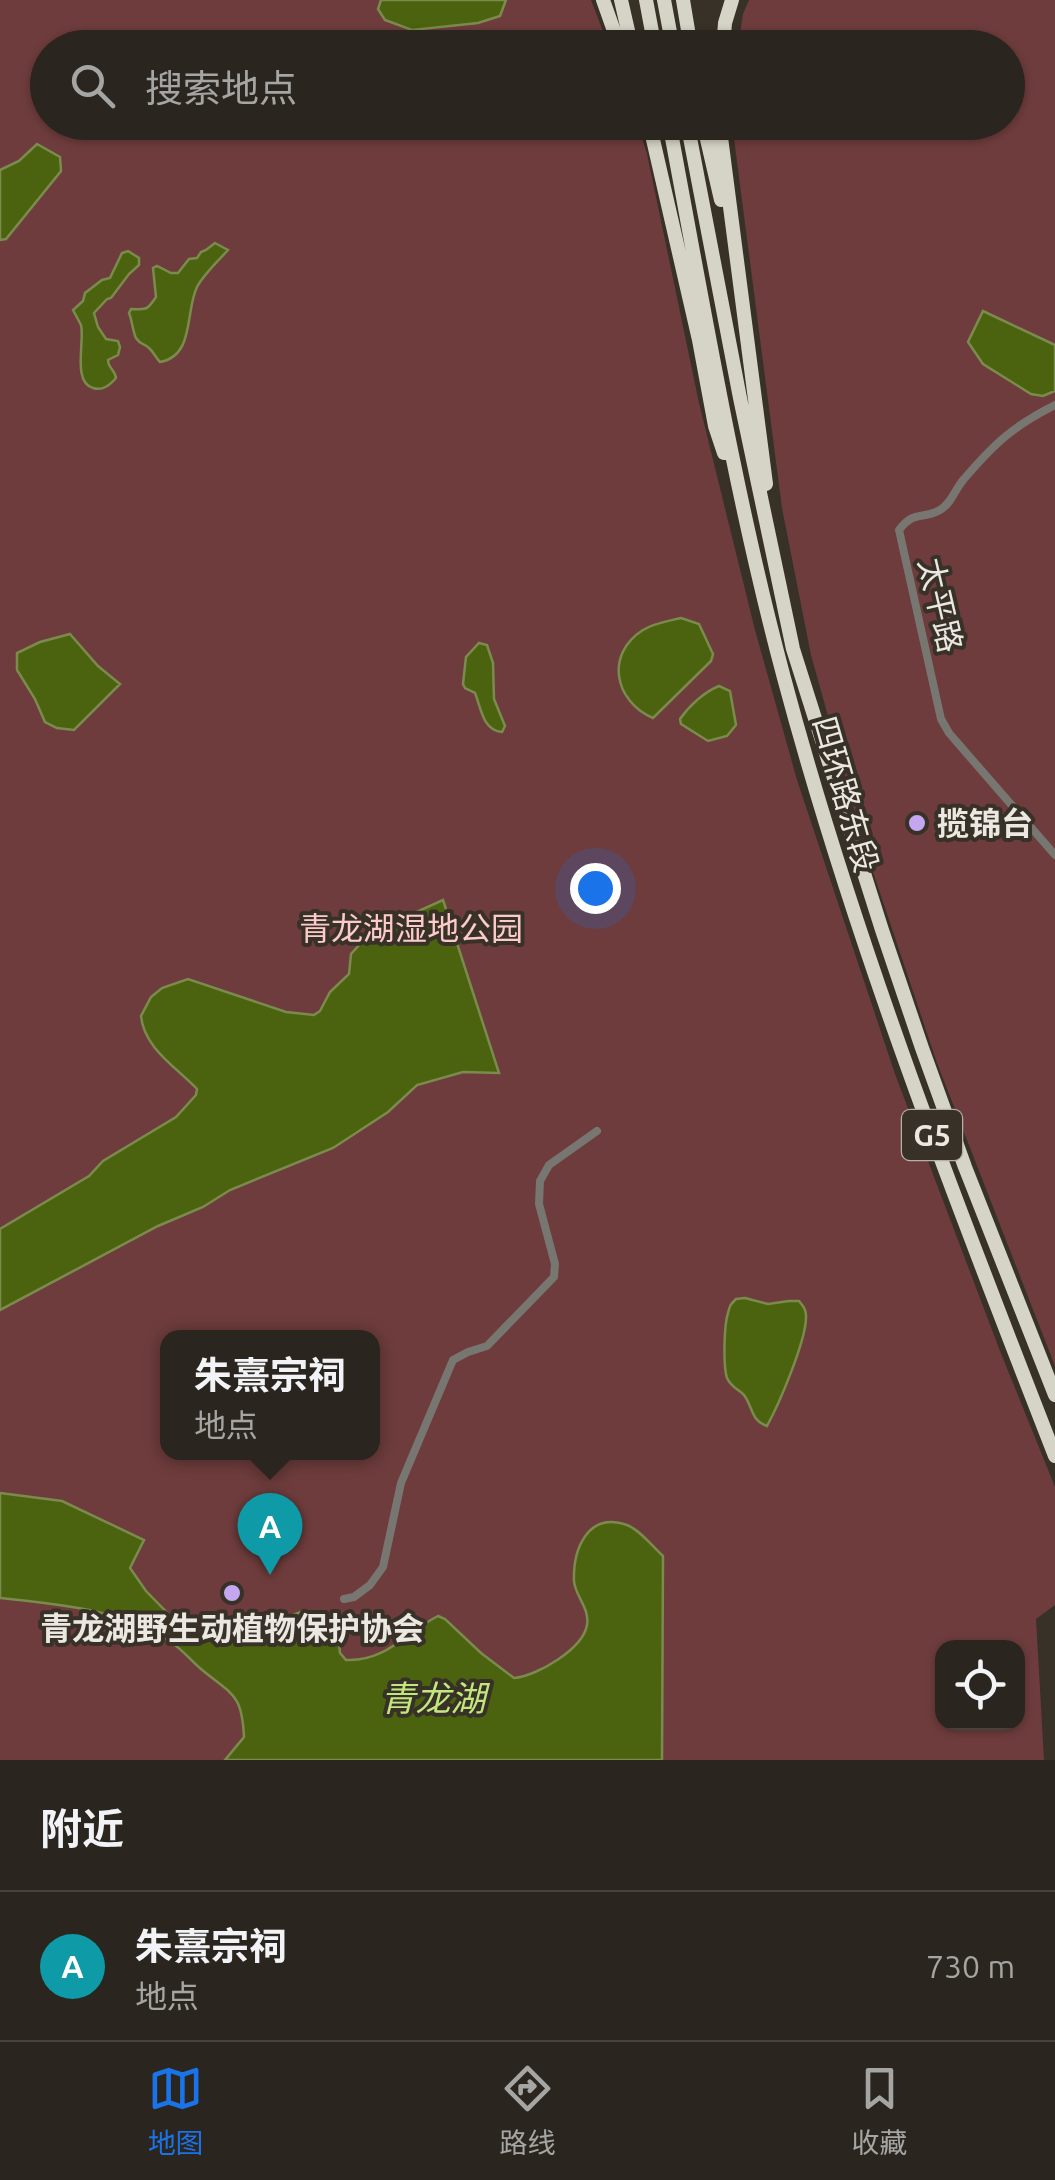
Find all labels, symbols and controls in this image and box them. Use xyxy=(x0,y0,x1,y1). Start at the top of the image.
search box xyxy=(30,30,1025,140)
icon: search xyxy=(65,58,120,113)
text: 搜索地点 xyxy=(145,67,297,109)
street label: 太平路 xyxy=(913,554,969,656)
street label: 四环路东段 xyxy=(807,712,885,876)
place label: 揽锦台 xyxy=(937,805,1033,841)
marker: 揽锦台 xyxy=(906,812,928,834)
your location xyxy=(570,863,621,914)
park label: 青龙湖湿地公园 xyxy=(299,910,523,946)
road number: G5 xyxy=(902,1110,962,1160)
popup xyxy=(160,1330,380,1460)
text: 朱熹宗祠 xyxy=(194,1354,346,1396)
text: 地点 xyxy=(194,1407,258,1443)
pin: A xyxy=(238,1492,302,1575)
marker: 青龙湖野生动植物保护协会 xyxy=(221,1582,243,1604)
place label: 青龙湖野生动植物保护协会 xyxy=(40,1610,424,1646)
map controls xyxy=(935,1640,1025,1730)
button: locate xyxy=(935,1640,1025,1730)
water label: 青龙湖 xyxy=(380,1678,490,1718)
text: 附近 xyxy=(40,1805,124,1852)
text: 朱熹宗祠 xyxy=(135,1925,287,1967)
text: A xyxy=(61,1948,84,1984)
text: 730 m xyxy=(926,1948,1015,1984)
text: 地点 xyxy=(135,1978,199,2014)
tab: 地图 xyxy=(148,2061,204,2161)
tab: 路线 xyxy=(499,2061,555,2161)
tab: 收藏 xyxy=(851,2061,907,2161)

